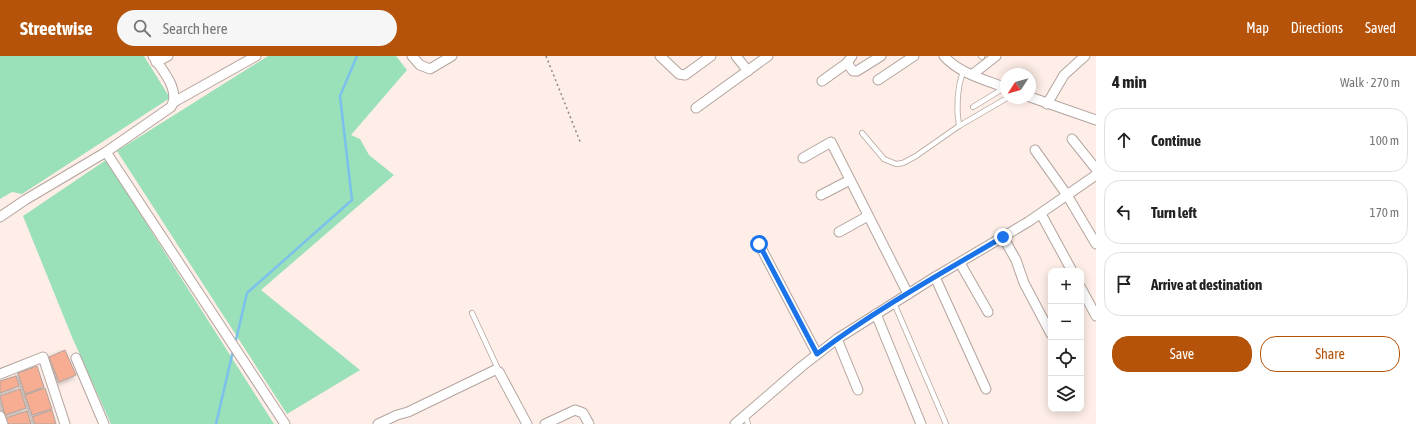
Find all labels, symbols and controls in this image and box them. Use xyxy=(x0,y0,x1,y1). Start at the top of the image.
search box xyxy=(117,10,397,46)
text: Streetwise xyxy=(20,17,93,39)
icon: search xyxy=(131,17,153,39)
text: Search here xyxy=(163,20,227,37)
text: Map xyxy=(1246,20,1269,36)
text: Directions xyxy=(1291,20,1343,36)
text: Saved xyxy=(1365,20,1396,36)
north arrow xyxy=(1000,68,1036,104)
text: 4 min xyxy=(1112,72,1147,92)
text: Walk · 270 m xyxy=(1340,75,1400,90)
icon: ahead xyxy=(1113,129,1135,151)
text: Continue xyxy=(1151,132,1201,149)
text: 100 m xyxy=(1370,133,1399,148)
icon: left xyxy=(1113,201,1135,223)
text: Turn left xyxy=(1151,204,1197,221)
text: 170 m xyxy=(1370,205,1399,220)
route end xyxy=(994,228,1012,246)
route start xyxy=(750,235,768,253)
map controls xyxy=(1048,268,1084,412)
button: + xyxy=(1048,268,1084,304)
icon: arrive xyxy=(1113,273,1135,295)
text: Arrive at destination xyxy=(1151,276,1262,293)
button: − xyxy=(1048,304,1084,340)
button: Save xyxy=(1112,336,1252,372)
button: Share xyxy=(1260,336,1400,372)
button: locate xyxy=(1048,340,1084,376)
button: layers xyxy=(1048,376,1084,412)

